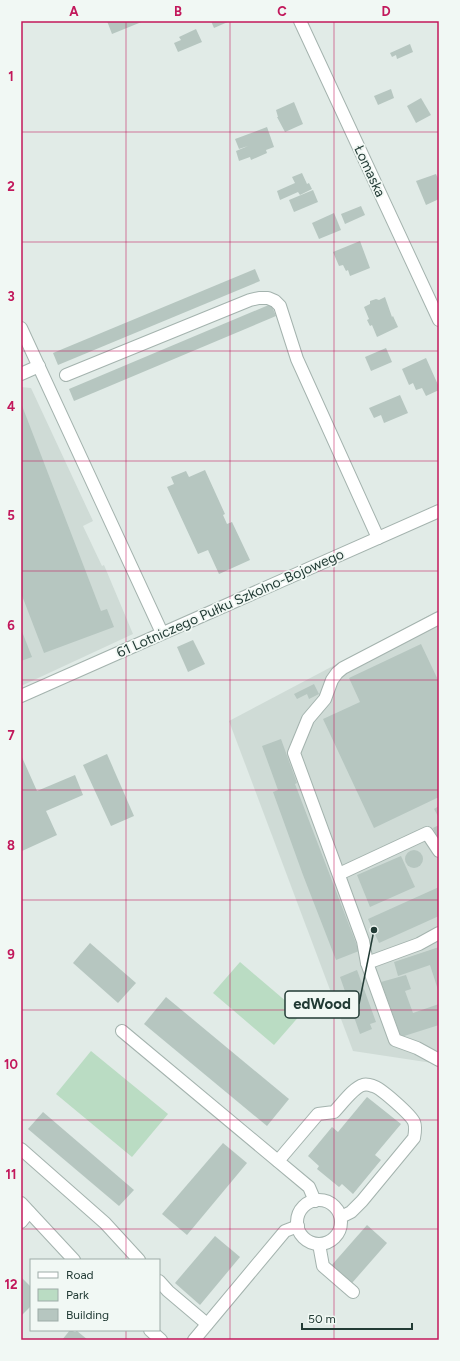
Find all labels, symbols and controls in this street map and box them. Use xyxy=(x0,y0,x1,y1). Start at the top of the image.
text: A xyxy=(69,4,79,19)
text: B xyxy=(174,4,182,19)
text: C xyxy=(277,4,287,19)
text: D xyxy=(381,4,391,19)
text: 1 xyxy=(8,69,14,84)
street label: Łomaska xyxy=(350,143,389,200)
text: 2 xyxy=(7,179,15,194)
text: 3 xyxy=(7,289,15,304)
text: 4 xyxy=(7,399,15,414)
text: 5 xyxy=(7,508,15,523)
street label: 61 Lotniczego Pułku Szkolno-Bojowego xyxy=(114,545,346,661)
text: 6 xyxy=(7,618,15,633)
text: 7 xyxy=(7,728,15,743)
text: 8 xyxy=(7,838,15,853)
text: 9 xyxy=(7,947,15,962)
callout: edWood xyxy=(285,991,359,1018)
text: edWood xyxy=(293,995,351,1013)
text: 10 xyxy=(4,1057,18,1072)
text: 11 xyxy=(6,1167,16,1182)
legend xyxy=(30,1259,160,1331)
text: Road xyxy=(66,1268,94,1282)
text: 12 xyxy=(4,1277,18,1292)
text: Park xyxy=(66,1288,89,1302)
scale bar xyxy=(302,1305,412,1331)
text: Building xyxy=(66,1308,109,1322)
text: 50 m xyxy=(308,1312,336,1326)

